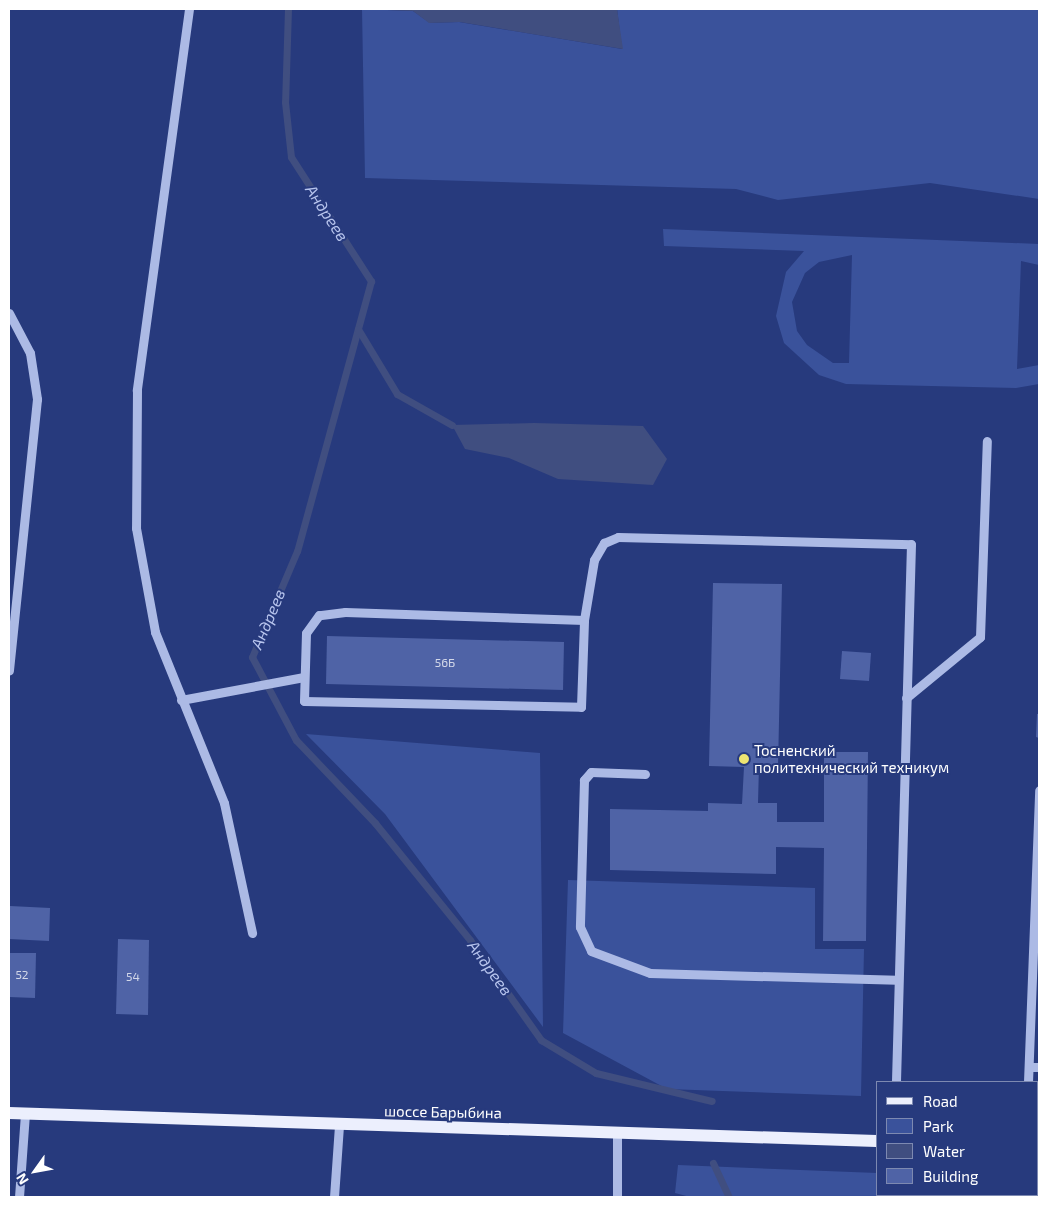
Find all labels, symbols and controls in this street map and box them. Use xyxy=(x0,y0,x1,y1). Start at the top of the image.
water label: Андреев xyxy=(302,181,352,245)
water label: Андреев xyxy=(247,586,289,652)
house number: 56Б xyxy=(435,656,455,670)
place label: Тосненский политехнический техникум xyxy=(754,741,949,776)
marker: Тосненский политехнический техникум xyxy=(738,753,750,765)
water label: Андреев xyxy=(464,937,516,999)
house number: 52 xyxy=(15,968,29,982)
house number: 54 xyxy=(126,970,140,984)
legend xyxy=(876,1081,1038,1196)
text: Road xyxy=(923,1092,958,1110)
street label: шоссе Барыбина xyxy=(384,1102,502,1122)
text: Park xyxy=(923,1117,954,1135)
text: Water xyxy=(923,1142,965,1160)
north arrow xyxy=(10,1146,60,1196)
text: Building xyxy=(923,1167,978,1185)
text: N xyxy=(12,1170,32,1188)

